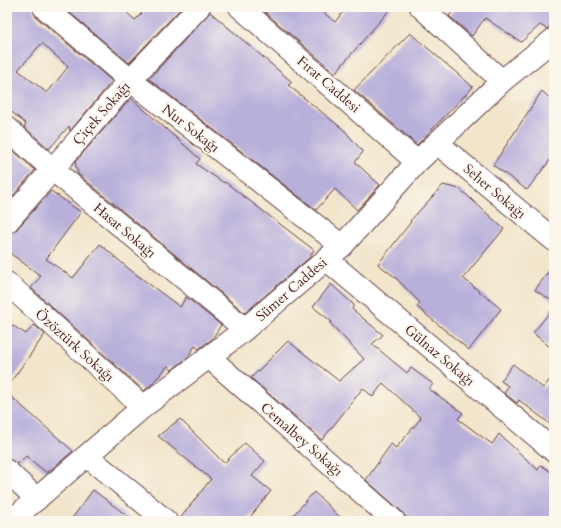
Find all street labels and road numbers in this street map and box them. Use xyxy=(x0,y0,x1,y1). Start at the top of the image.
street label: Fırat Caddesi xyxy=(293,52,364,117)
street label: Çiçek Sokağı xyxy=(68,77,134,149)
street label: Nur Sokağı xyxy=(158,100,224,157)
street label: Seher Sokağı xyxy=(459,160,530,223)
street label: Hasat Sokağı xyxy=(89,198,160,262)
street label: Sümer Caddesi xyxy=(252,253,331,326)
street label: Özöztürk Sokağı xyxy=(31,305,118,386)
street label: Gülnaz Sokağı xyxy=(401,320,479,390)
street label: Cemalbey Sokağı xyxy=(256,398,347,481)

